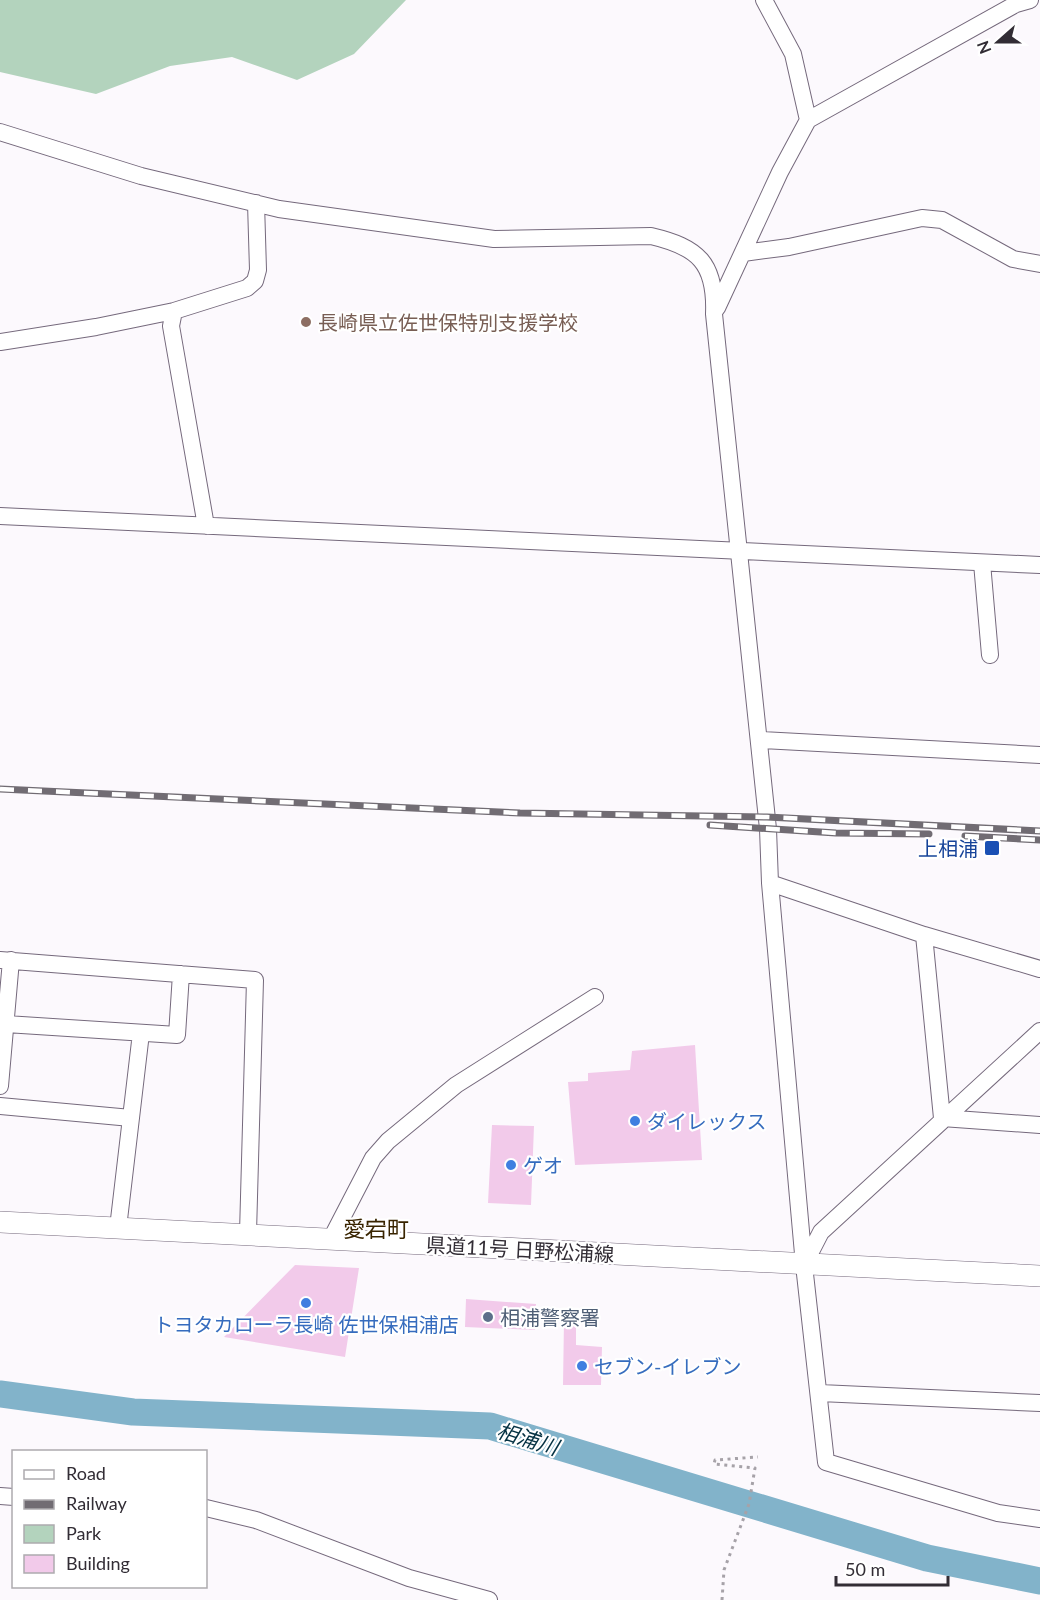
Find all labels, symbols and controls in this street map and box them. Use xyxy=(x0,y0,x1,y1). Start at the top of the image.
north arrow xyxy=(968,12,1028,72)
text: N xyxy=(972,38,995,57)
place label: 長崎県立佐世保特別支援学校 xyxy=(318,310,578,334)
marker: 長崎県立佐世保特別支援学校 xyxy=(299,315,313,329)
place label: 上相浦 xyxy=(918,836,978,860)
marker: 上相浦 xyxy=(983,839,1001,857)
place label: ダイレックス xyxy=(647,1109,766,1133)
marker: ダイレックス xyxy=(628,1114,642,1128)
place label: ゲオ xyxy=(523,1153,563,1177)
marker: ゲオ xyxy=(504,1158,518,1172)
district label: 愛宕町 xyxy=(343,1215,409,1242)
street label: 県道11号 日野松浦線 xyxy=(425,1232,615,1266)
marker: トヨタカローラ長崎 佐世保相浦店 xyxy=(299,1296,313,1310)
place label: 相浦警察署 xyxy=(500,1305,600,1329)
marker: 相浦警察署 xyxy=(481,1310,495,1324)
place label: トヨタカローラ長崎 佐世保相浦店 xyxy=(153,1312,459,1336)
place label: セブン-イレブン xyxy=(594,1354,741,1378)
marker: セブン-イレブン xyxy=(575,1359,589,1373)
water label: 相浦川 xyxy=(494,1417,564,1460)
legend xyxy=(12,1450,207,1588)
text: Road xyxy=(66,1462,106,1484)
text: Railway xyxy=(66,1492,127,1514)
text: Park xyxy=(66,1522,102,1544)
scale bar xyxy=(836,1549,948,1587)
text: Building xyxy=(66,1552,130,1574)
text: 50 m xyxy=(845,1558,885,1580)

